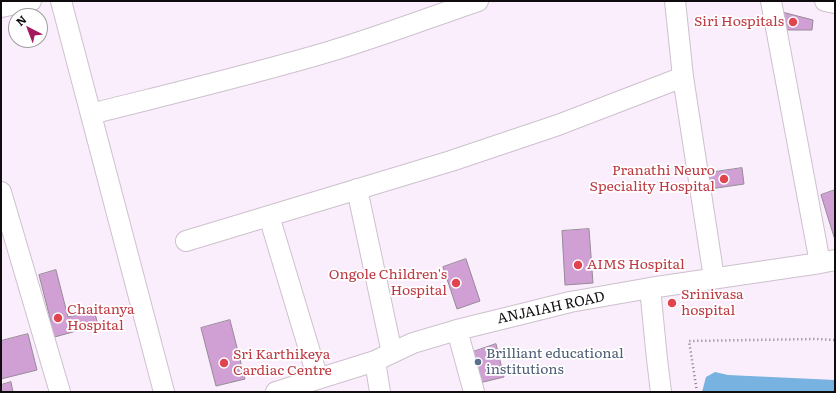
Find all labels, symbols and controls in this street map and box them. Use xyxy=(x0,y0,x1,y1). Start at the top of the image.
north arrow xyxy=(8,8,48,48)
text: N xyxy=(12,11,29,29)
place label: Siri Hospitals xyxy=(694,14,784,30)
marker: Siri Hospitals xyxy=(787,16,799,28)
place label: Pranathi Neuro Speciality Hospital xyxy=(590,163,715,196)
marker: Pranathi Neuro Speciality Hospital xyxy=(718,173,730,185)
place label: AIMS Hospital xyxy=(587,257,685,273)
marker: AIMS Hospital xyxy=(572,259,584,271)
place label: Ongole Children's Hospital xyxy=(329,267,447,300)
marker: Ongole Children's Hospital xyxy=(450,277,462,289)
place label: Srinivasa hospital xyxy=(681,287,744,320)
street label: ANJAIAH ROAD xyxy=(496,288,606,328)
marker: Srinivasa hospital xyxy=(666,297,678,309)
place label: Chaitanya Hospital xyxy=(67,302,135,334)
marker: Chaitanya Hospital xyxy=(52,312,64,324)
place label: Brilliant educational institutions xyxy=(486,346,624,378)
place label: Sri Karthikeya Cardiac Centre xyxy=(233,347,332,380)
marker: Sri Karthikeya Cardiac Centre xyxy=(218,357,230,369)
marker: Brilliant educational institutions xyxy=(473,357,483,367)

